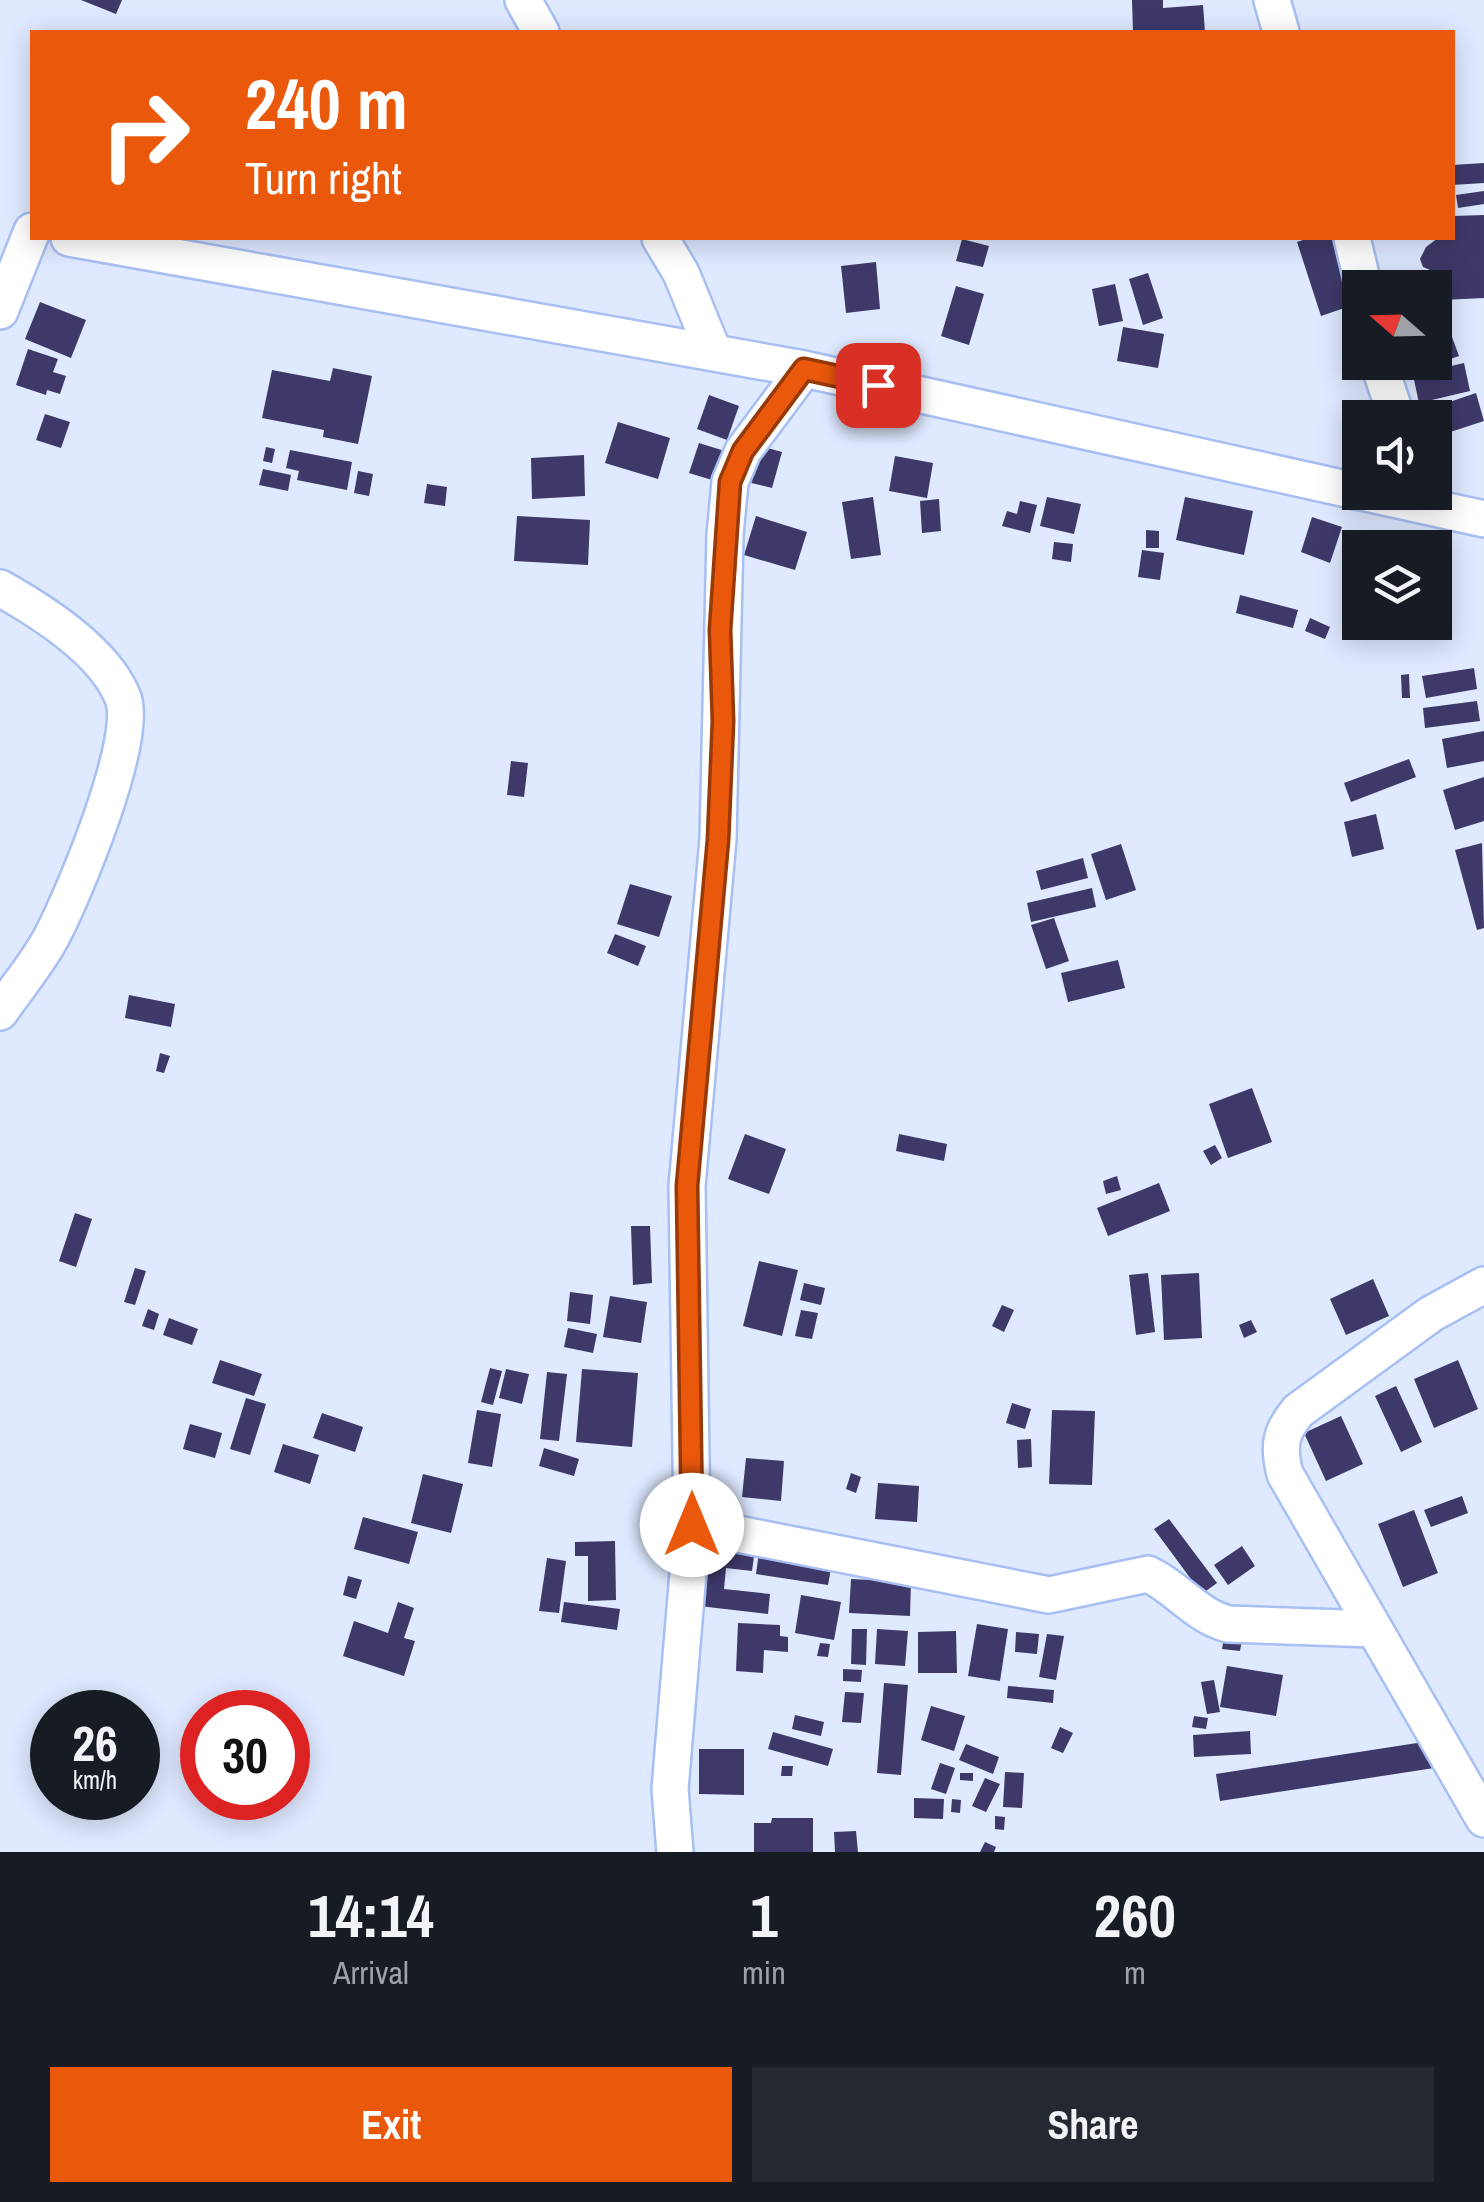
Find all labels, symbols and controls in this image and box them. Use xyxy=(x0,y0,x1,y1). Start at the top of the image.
text: 240 m xyxy=(245,57,408,151)
icon: right xyxy=(80,70,210,200)
text: Turn right xyxy=(245,147,402,208)
north arrow xyxy=(1342,270,1452,380)
map controls xyxy=(1342,270,1452,640)
pin xyxy=(836,343,921,428)
icon: arrive xyxy=(851,358,906,413)
button: sound xyxy=(1342,400,1452,510)
button: layers xyxy=(1342,530,1452,640)
position arrow xyxy=(640,1473,744,1577)
speed limit sign: 30 xyxy=(180,1690,310,1820)
text: 26 xyxy=(72,1709,118,1777)
text: km/h xyxy=(73,1763,117,1797)
text: 14:14 xyxy=(308,1875,434,1956)
text: 1 xyxy=(750,1875,778,1956)
text: 260 xyxy=(1094,1875,1176,1956)
text: Arrival xyxy=(333,1951,409,1994)
text: min xyxy=(742,1951,786,1994)
text: m xyxy=(1124,1951,1146,1994)
button: Exit xyxy=(50,2067,732,2182)
button: Share xyxy=(752,2067,1434,2182)

